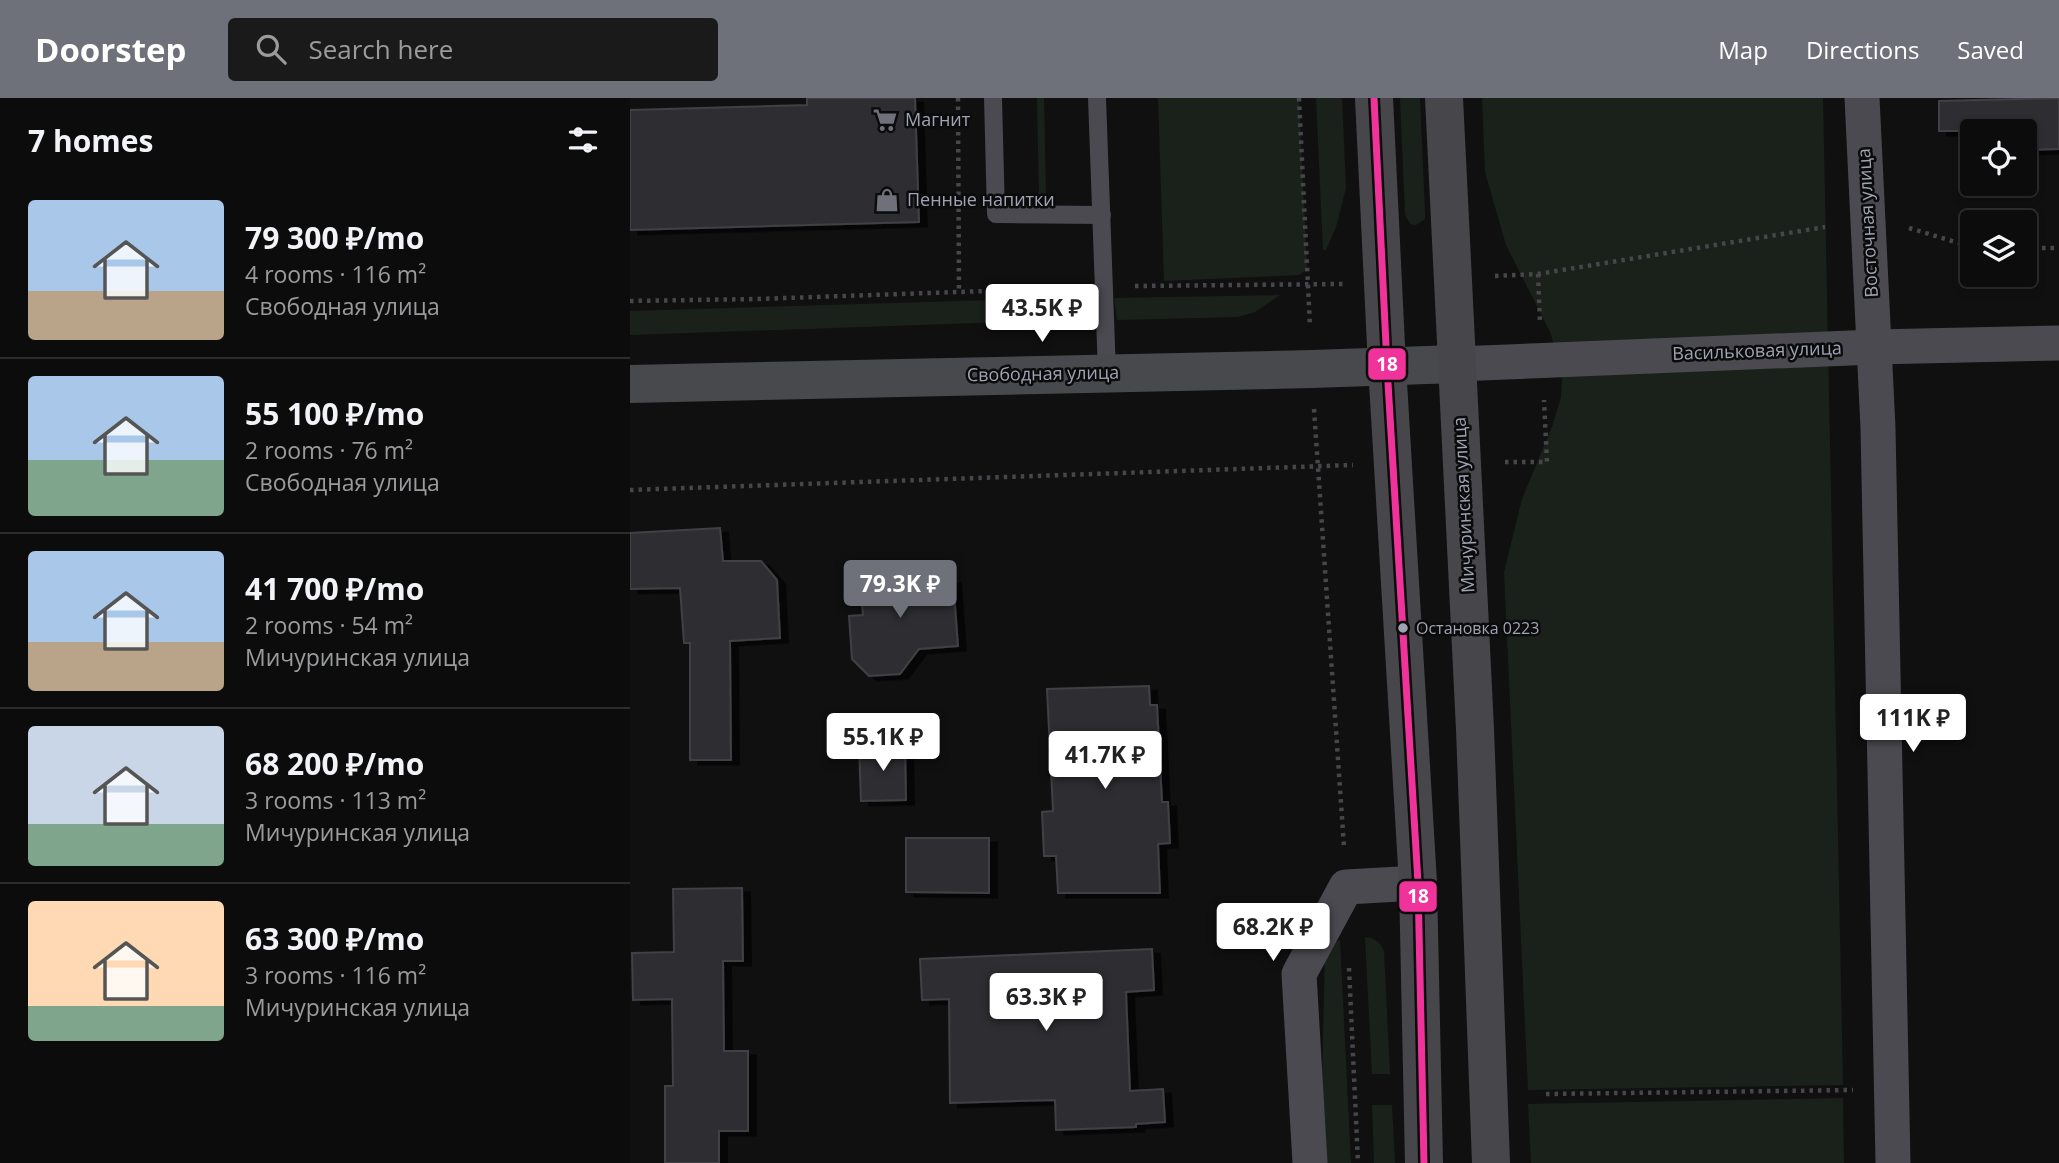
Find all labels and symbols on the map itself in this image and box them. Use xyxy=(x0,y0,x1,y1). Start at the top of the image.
supermarket icon: Магнит xyxy=(871,106,899,134)
place label: Магнит xyxy=(905,107,971,131)
street label: Восточная улица xyxy=(1851,148,1883,298)
shop icon: Пенные напитки xyxy=(873,186,901,214)
place label: Пенные напитки xyxy=(907,187,1055,211)
pin: 43.5K ₽ xyxy=(977,285,1107,344)
street label: Васильковая улица xyxy=(1672,335,1842,365)
line badge: 18 xyxy=(1367,347,1407,381)
text: 18 xyxy=(1376,351,1398,377)
street label: Свободная улица xyxy=(967,360,1119,386)
street label: Мичуринская улица xyxy=(1446,417,1480,594)
pin: 79.3K ₽ xyxy=(835,560,965,620)
place label: Остановка 0223 xyxy=(1416,617,1539,639)
marker: Остановка 0223 xyxy=(1396,621,1410,635)
pin: 111K ₽ xyxy=(1856,694,1970,754)
pin: 55.1K ₽ xyxy=(818,714,948,773)
pin: 41.7K ₽ xyxy=(1040,732,1170,791)
line badge: 18 xyxy=(1398,880,1438,913)
text: 18 xyxy=(1407,883,1429,909)
pin: 68.2K ₽ xyxy=(1208,904,1338,963)
pin: 63.3K ₽ xyxy=(981,974,1111,1033)

